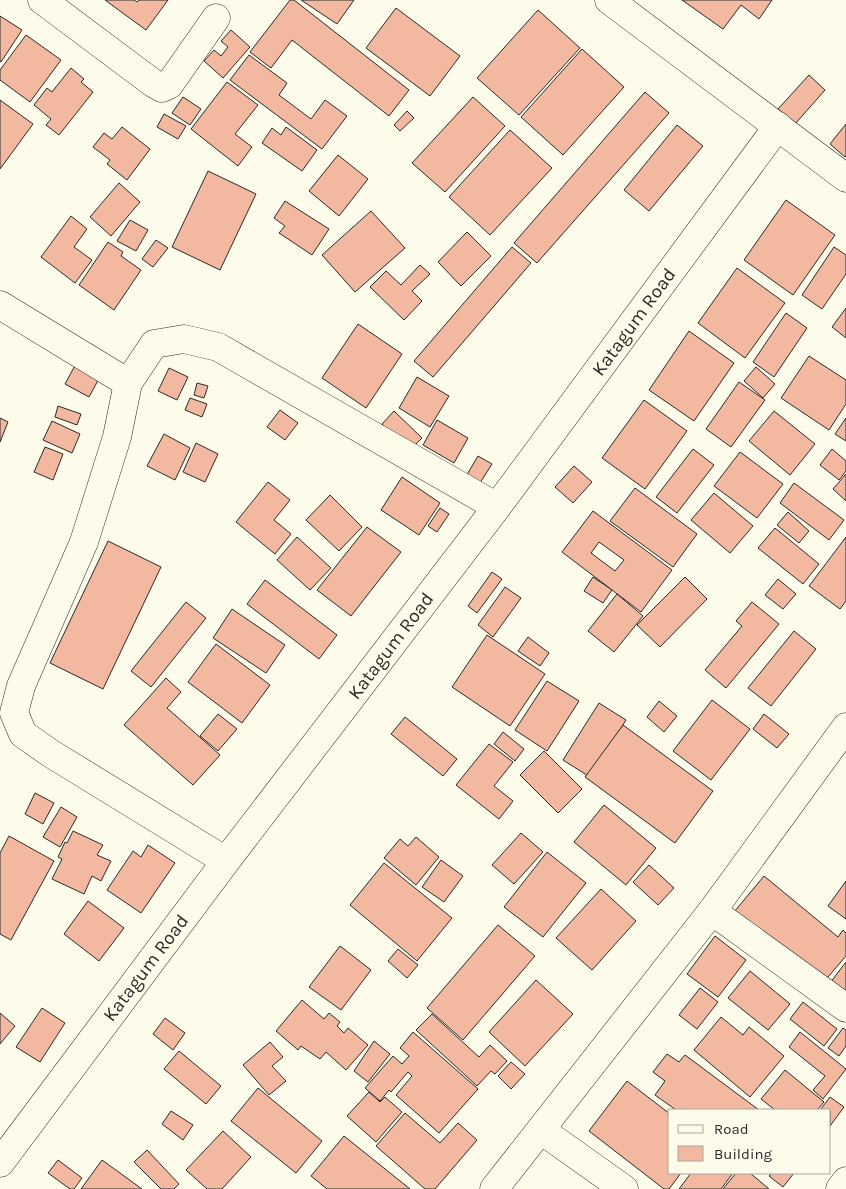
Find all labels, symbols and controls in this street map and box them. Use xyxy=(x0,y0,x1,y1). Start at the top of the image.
street label: Katagum Road xyxy=(588,264,680,380)
street label: Katagum Road xyxy=(344,588,438,704)
street label: Katagum Road xyxy=(99,910,193,1026)
legend xyxy=(668,1109,831,1174)
text: Road xyxy=(714,1120,749,1138)
text: Building xyxy=(714,1145,772,1163)

